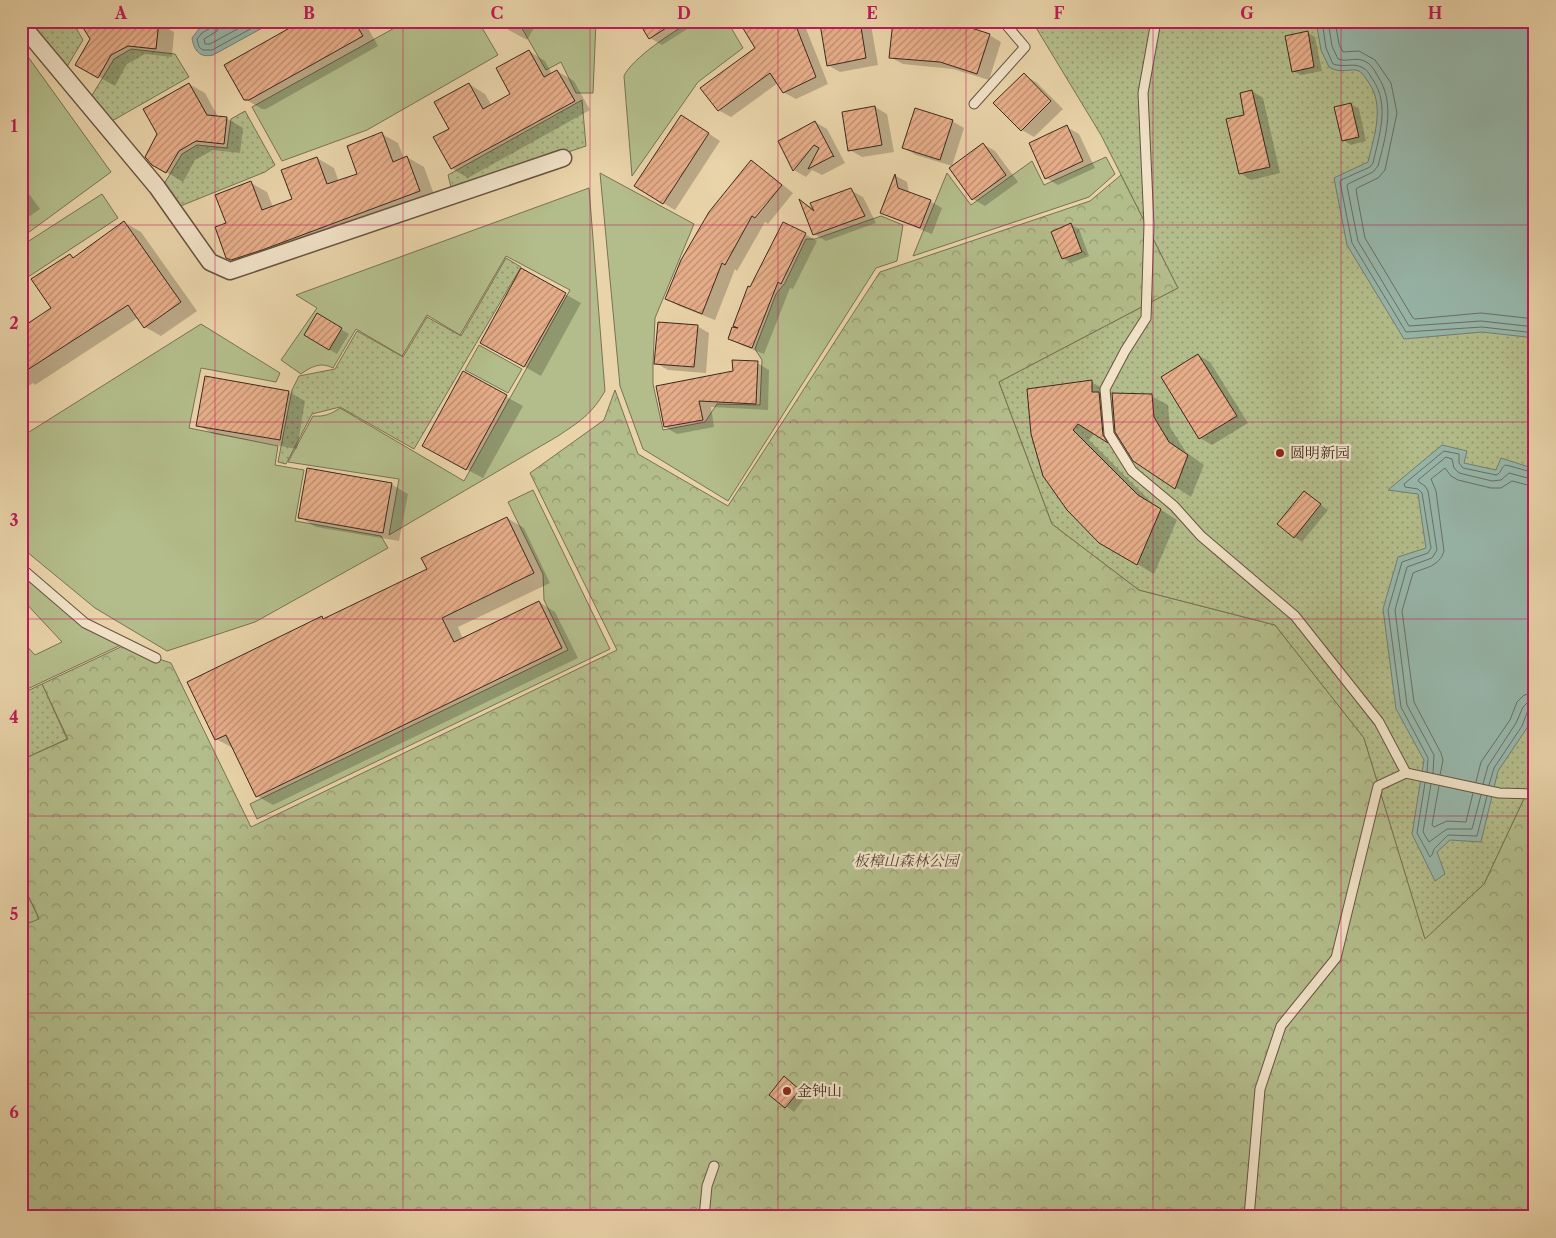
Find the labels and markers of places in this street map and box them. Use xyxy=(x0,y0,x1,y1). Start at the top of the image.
place label: 圆明新园 xyxy=(1290,443,1350,462)
marker: 圆明新园 xyxy=(1274,447,1286,459)
place label: 金钟山 xyxy=(797,1081,842,1100)
marker: 金钟山 xyxy=(781,1085,793,1097)

